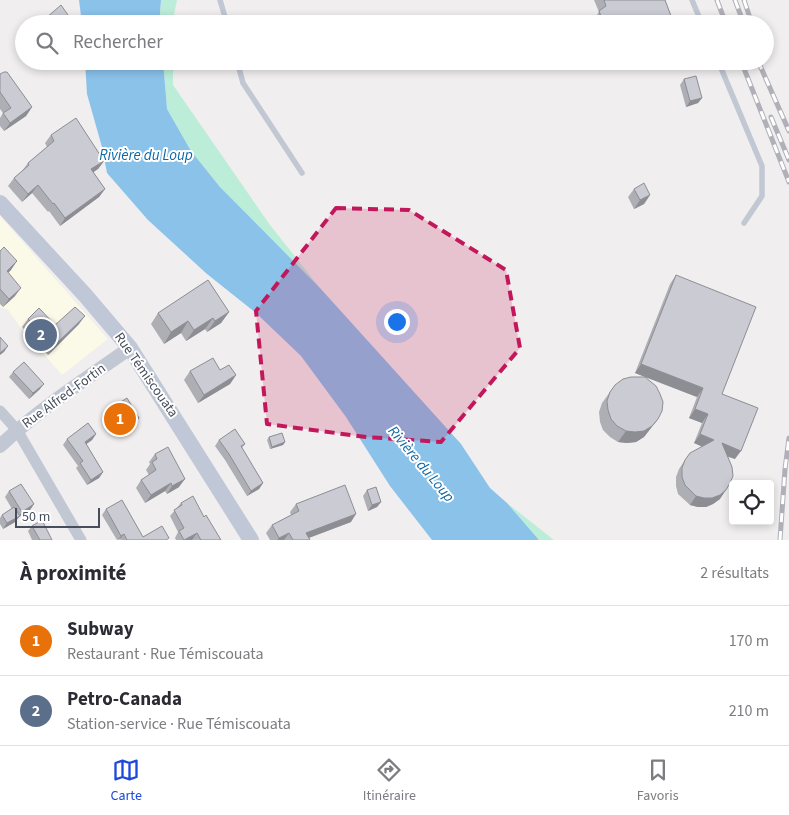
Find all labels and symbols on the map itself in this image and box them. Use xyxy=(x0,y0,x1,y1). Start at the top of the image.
water label: Rivière du Loup xyxy=(99,145,193,166)
your location xyxy=(384,309,410,335)
pin: 2 xyxy=(25,316,57,354)
street label: Rue Témiscouata xyxy=(109,329,183,421)
street label: Rue Alfred-Fortin xyxy=(18,359,110,433)
pin: 1 xyxy=(104,400,136,438)
water label: Rivière du Loup xyxy=(383,421,459,507)
scale bar xyxy=(15,505,100,528)

